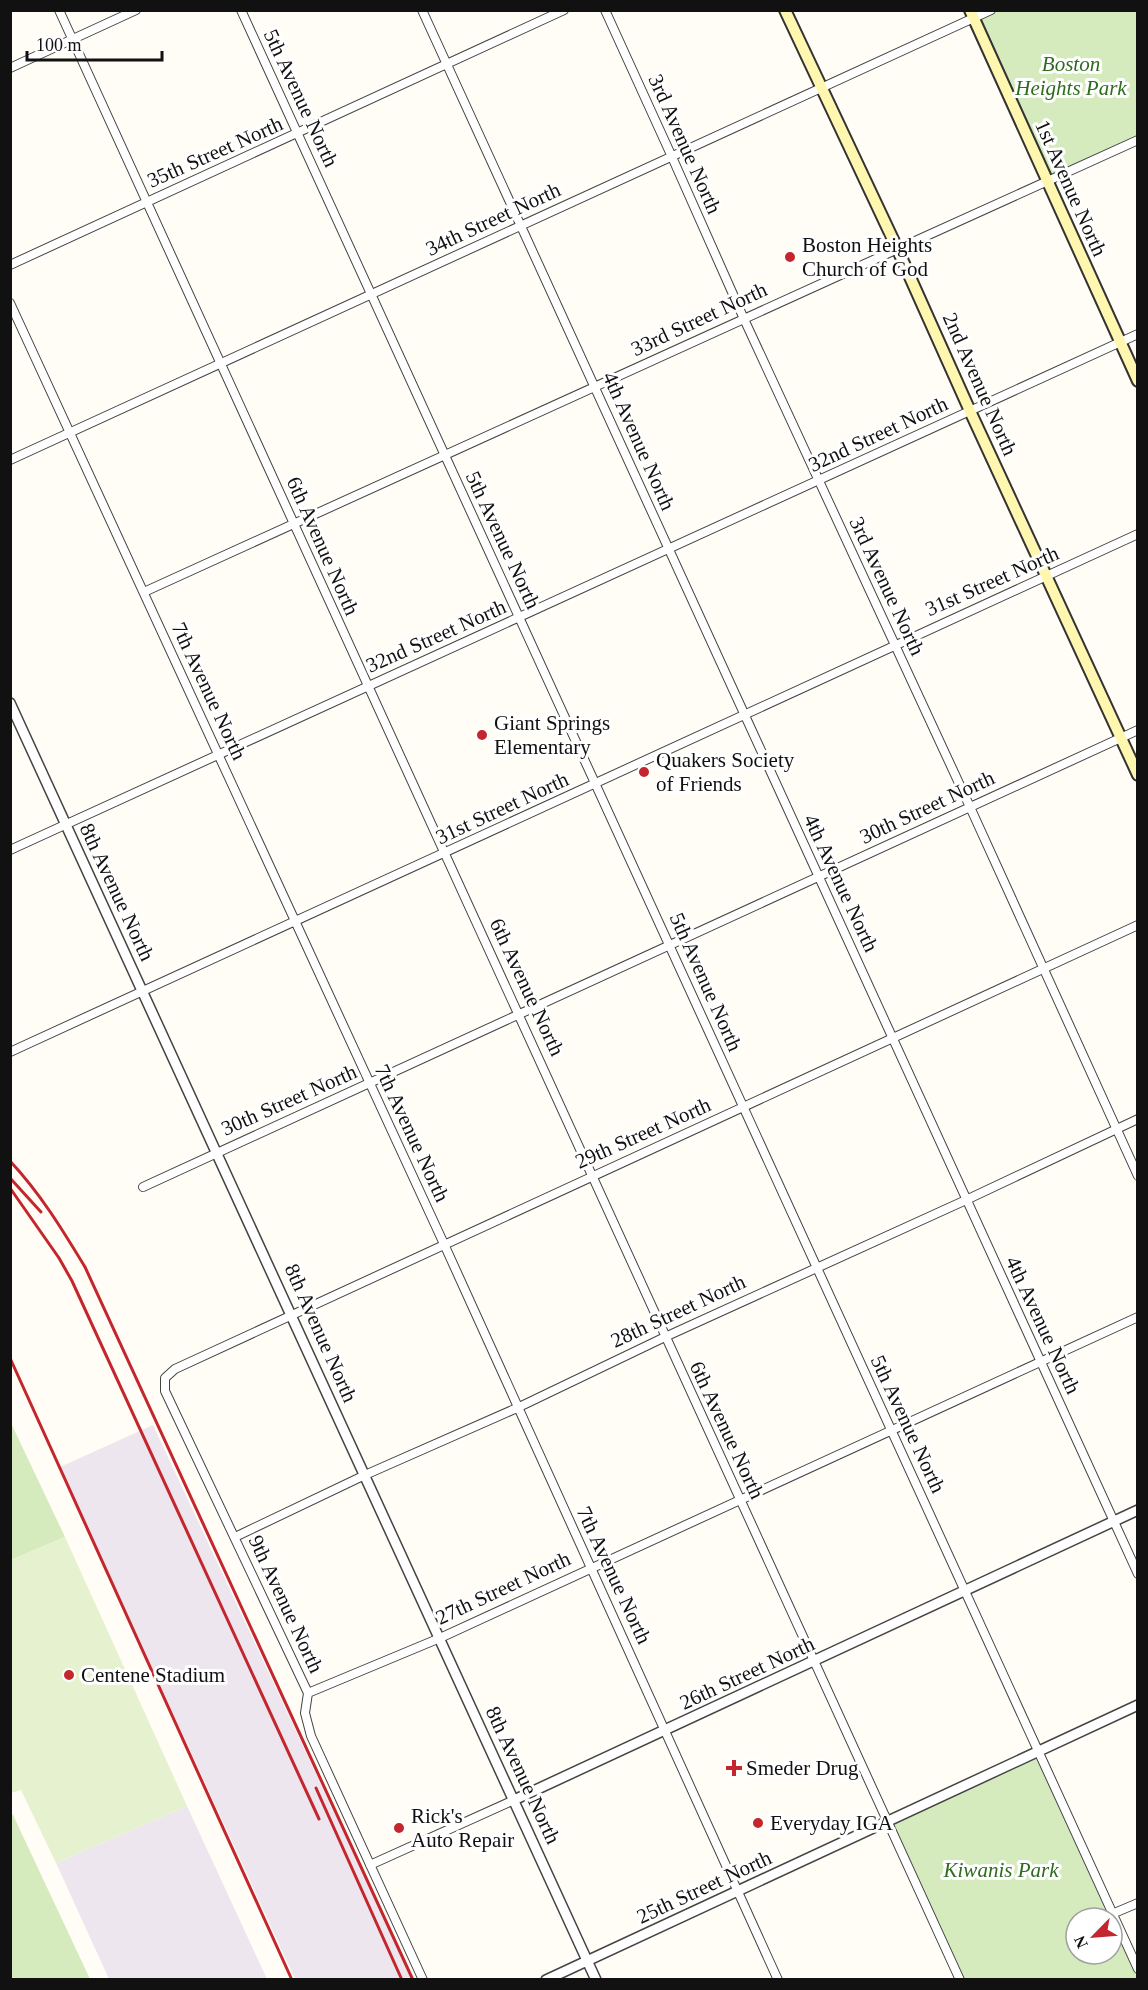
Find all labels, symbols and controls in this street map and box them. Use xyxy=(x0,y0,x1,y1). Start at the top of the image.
scale bar xyxy=(27,24,162,62)
street label: 5th Avenue North xyxy=(259,25,344,171)
text: 100 m xyxy=(36,35,82,55)
park label: Boston Heights Park xyxy=(1014,52,1127,100)
street label: 3rd Avenue North xyxy=(644,71,727,218)
street label: 35th Street North xyxy=(144,111,287,193)
street label: 1st Avenue North xyxy=(1030,116,1112,260)
street label: 34th Street North xyxy=(422,177,565,261)
place label: Boston Heights Church of God xyxy=(802,233,932,281)
marker: Boston Heights Church of God xyxy=(783,250,797,264)
street label: 33rd Street North xyxy=(627,277,771,361)
street label: 2nd Avenue North xyxy=(938,309,1022,459)
street label: 4th Avenue North xyxy=(598,368,680,514)
street label: 32nd Street North xyxy=(805,391,952,477)
street label: 5th Avenue North xyxy=(461,467,546,613)
street label: 6th Avenue North xyxy=(282,473,364,619)
street label: 3rd Avenue North xyxy=(844,513,930,660)
street label: 31st Street North xyxy=(922,541,1063,621)
street label: 32nd Street North xyxy=(362,594,510,678)
street label: 7th Avenue North xyxy=(167,618,252,764)
place label: Giant Springs Elementary xyxy=(494,711,610,759)
marker: Giant Springs Elementary xyxy=(475,728,489,742)
place label: Quakers Society of Friends xyxy=(656,748,795,796)
marker: Quakers Society of Friends xyxy=(637,765,651,779)
street label: 30th Street North xyxy=(856,765,999,849)
street label: 31st Street North xyxy=(432,767,573,849)
street label: 4th Avenue North xyxy=(799,810,884,956)
street label: 8th Avenue North xyxy=(75,819,160,965)
street label: 5th Avenue North xyxy=(665,909,747,1055)
street label: 6th Avenue North xyxy=(485,914,570,1060)
street label: 30th Street North xyxy=(218,1059,361,1141)
street label: 7th Avenue North xyxy=(370,1060,455,1206)
street label: 29th Street North xyxy=(572,1092,715,1174)
street label: 4th Avenue North xyxy=(1001,1252,1086,1398)
street label: 8th Avenue North xyxy=(280,1260,362,1406)
street label: 28th Street North xyxy=(607,1269,750,1353)
street label: 5th Avenue North xyxy=(866,1351,951,1497)
street label: 6th Avenue North xyxy=(685,1357,770,1503)
street label: 7th Avenue North xyxy=(572,1502,657,1648)
street label: 9th Avenue North xyxy=(244,1531,329,1677)
street label: 27th Street North xyxy=(432,1546,575,1630)
street label: 26th Street North xyxy=(676,1631,819,1715)
place label: Centene Stadium xyxy=(81,1663,225,1687)
marker: Centene Stadium xyxy=(62,1668,76,1682)
street label: 8th Avenue North xyxy=(481,1702,566,1848)
place label: Smeder Drug xyxy=(746,1756,859,1780)
marker: Smeder Drug xyxy=(727,1761,741,1775)
place label: Rick's Auto Repair xyxy=(411,1804,514,1852)
place label: Everyday IGA xyxy=(770,1811,894,1835)
marker: Everyday IGA xyxy=(751,1816,765,1830)
marker: Rick's Auto Repair xyxy=(392,1821,406,1835)
street label: 25th Street North xyxy=(633,1845,776,1929)
park label: Kiwanis Park xyxy=(943,1858,1059,1882)
north arrow xyxy=(1064,1906,1124,1966)
text: N xyxy=(1071,1933,1091,1951)

